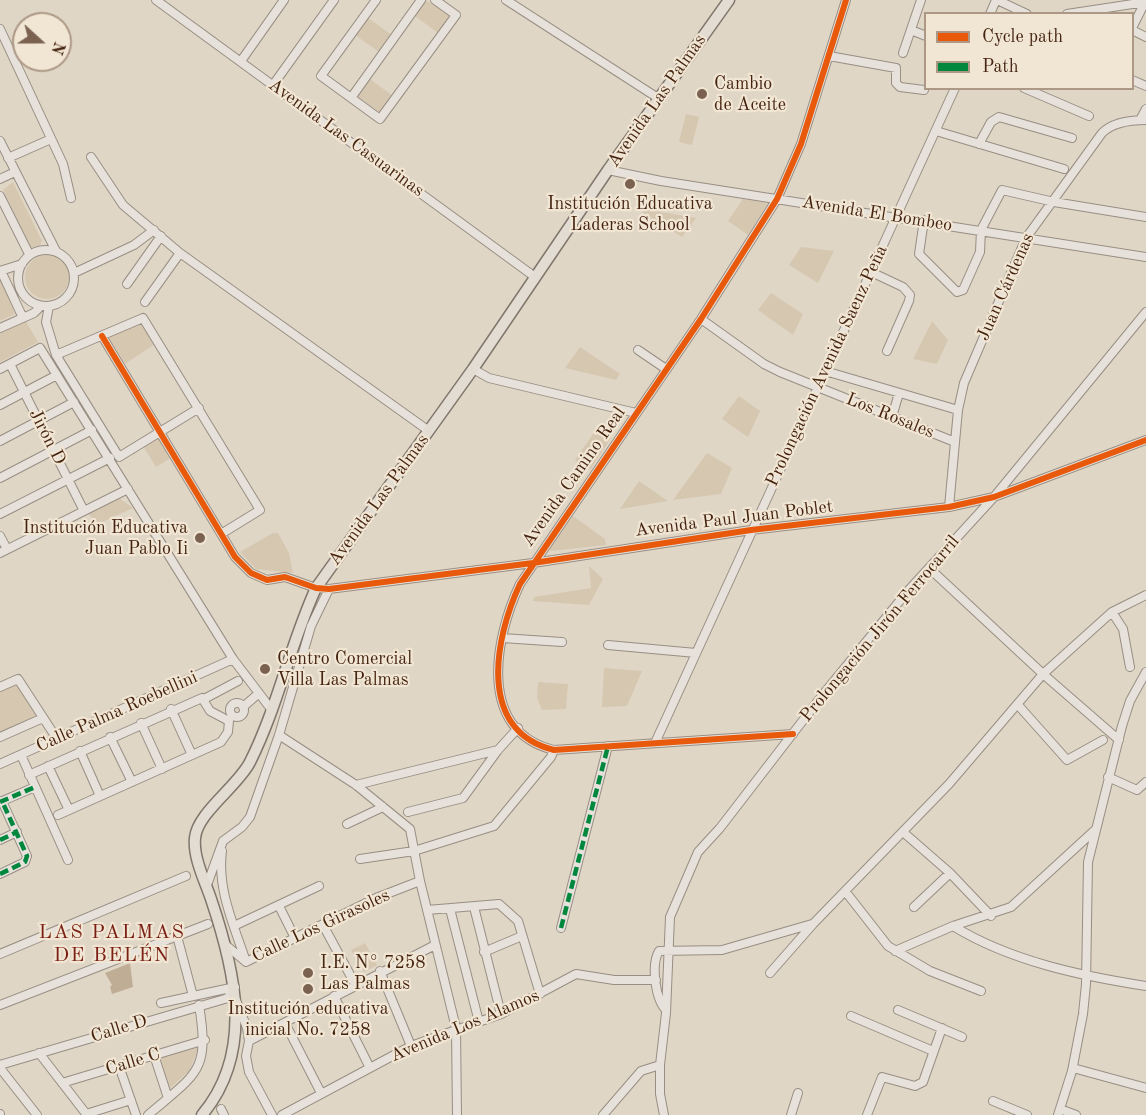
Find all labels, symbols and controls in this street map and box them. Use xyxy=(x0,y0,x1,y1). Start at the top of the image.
north arrow xyxy=(12,12,72,72)
legend xyxy=(924,12,1134,90)
text: Cycle path xyxy=(982,28,1063,46)
street label: Avenida Las Palmas xyxy=(603,30,711,172)
text: N xyxy=(47,39,67,56)
text: Path xyxy=(982,58,1018,76)
place label: Cambio de Aceite xyxy=(714,73,786,116)
street label: Avenida Las Casuarinas xyxy=(264,74,428,202)
marker: Cambio de Aceite xyxy=(695,87,709,101)
marker: Institución Educativa Laderas School xyxy=(623,177,637,191)
street label: Avenida El Bombeo xyxy=(800,191,954,237)
place label: Institución Educativa Laderas School xyxy=(547,193,713,236)
street label: Juan Cárdenas xyxy=(973,230,1039,344)
street label: Prolongación Avenida Saenz Peña xyxy=(761,242,893,490)
street label: Los Rosales xyxy=(843,389,937,443)
street label: Avenida Camino Real xyxy=(517,403,631,551)
street label: Jirón D xyxy=(24,406,70,468)
street label: Avenida Las Palmas xyxy=(324,430,434,570)
street label: Avenida Paul Juan Poblet xyxy=(634,496,834,542)
place label: Institución Educativa Juan Pablo Ii xyxy=(23,517,188,560)
marker: Institución Educativa Juan Pablo Ii xyxy=(193,531,207,545)
street label: Prolongación Jirón Ferrocarril xyxy=(796,531,964,727)
place label: Centro Comercial Villa Las Palmas xyxy=(277,648,412,690)
marker: Centro Comercial Villa Las Palmas xyxy=(258,662,272,676)
street label: Calle Palma Roebellini xyxy=(33,667,201,757)
street label: Calle Los Girasoles xyxy=(249,885,393,967)
district label: LAS PALMAS DE BELÉN xyxy=(39,921,185,968)
place label: I.E. N° 7258 Las Palmas xyxy=(320,952,426,994)
marker: I.E. N° 7258 Las Palmas xyxy=(301,966,315,980)
marker: Institución educativa inicial No. 7258 xyxy=(301,982,315,996)
street label: Avenida Los Alamos xyxy=(387,985,543,1067)
place label: Institución educativa inicial No. 7258 xyxy=(227,998,389,1040)
street label: Calle D xyxy=(88,1010,150,1048)
street label: Calle C xyxy=(103,1043,163,1081)

